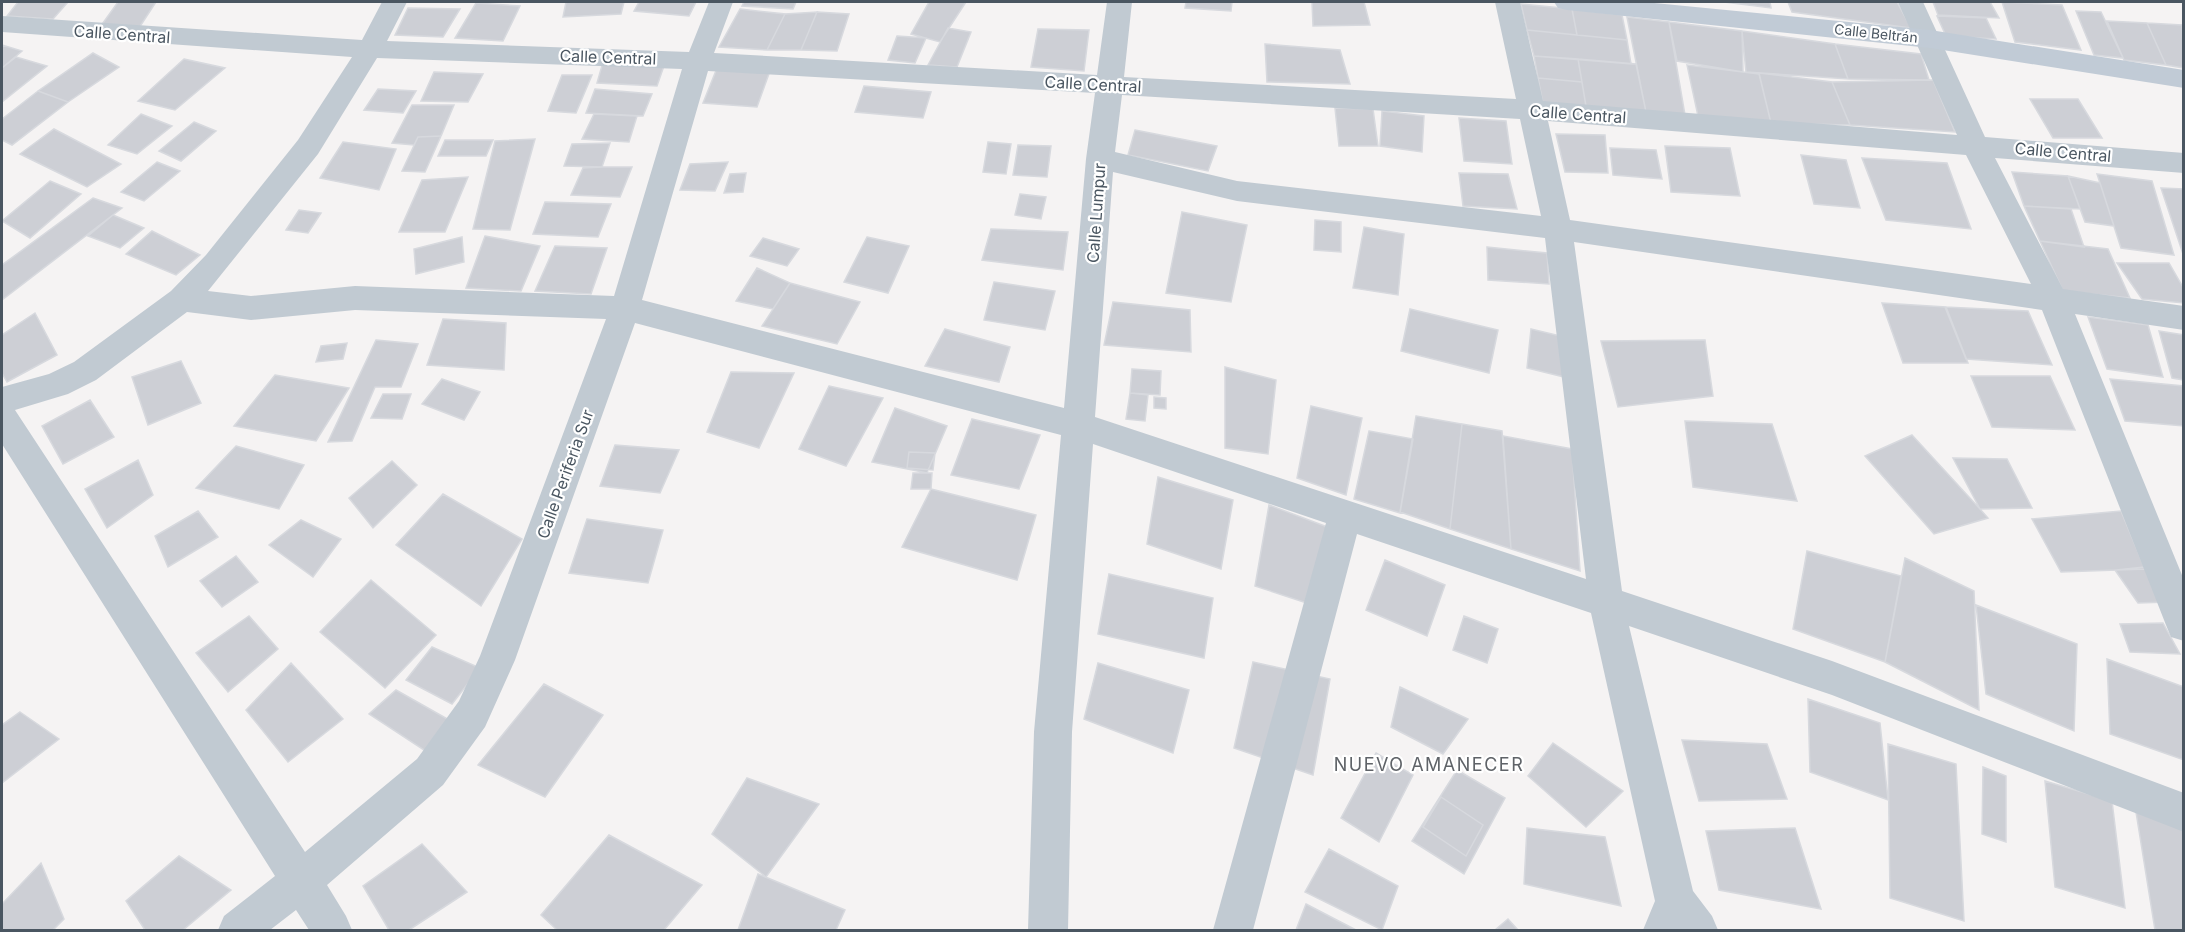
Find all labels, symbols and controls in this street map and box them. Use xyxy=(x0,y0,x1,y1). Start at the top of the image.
street label: Calle Beltrán xyxy=(1833,20,1919,46)
street label: Calle Central xyxy=(73,21,171,47)
street label: Calle Central xyxy=(559,45,657,69)
street label: Calle Central xyxy=(1044,71,1142,97)
street label: Calle Central xyxy=(1529,101,1627,127)
street label: Calle Central xyxy=(2014,138,2112,166)
street label: Calle Lumpur xyxy=(1083,162,1109,264)
street label: Calle Periferia Sur xyxy=(532,407,598,541)
district label: NUEVO AMANECER xyxy=(1334,754,1524,775)

